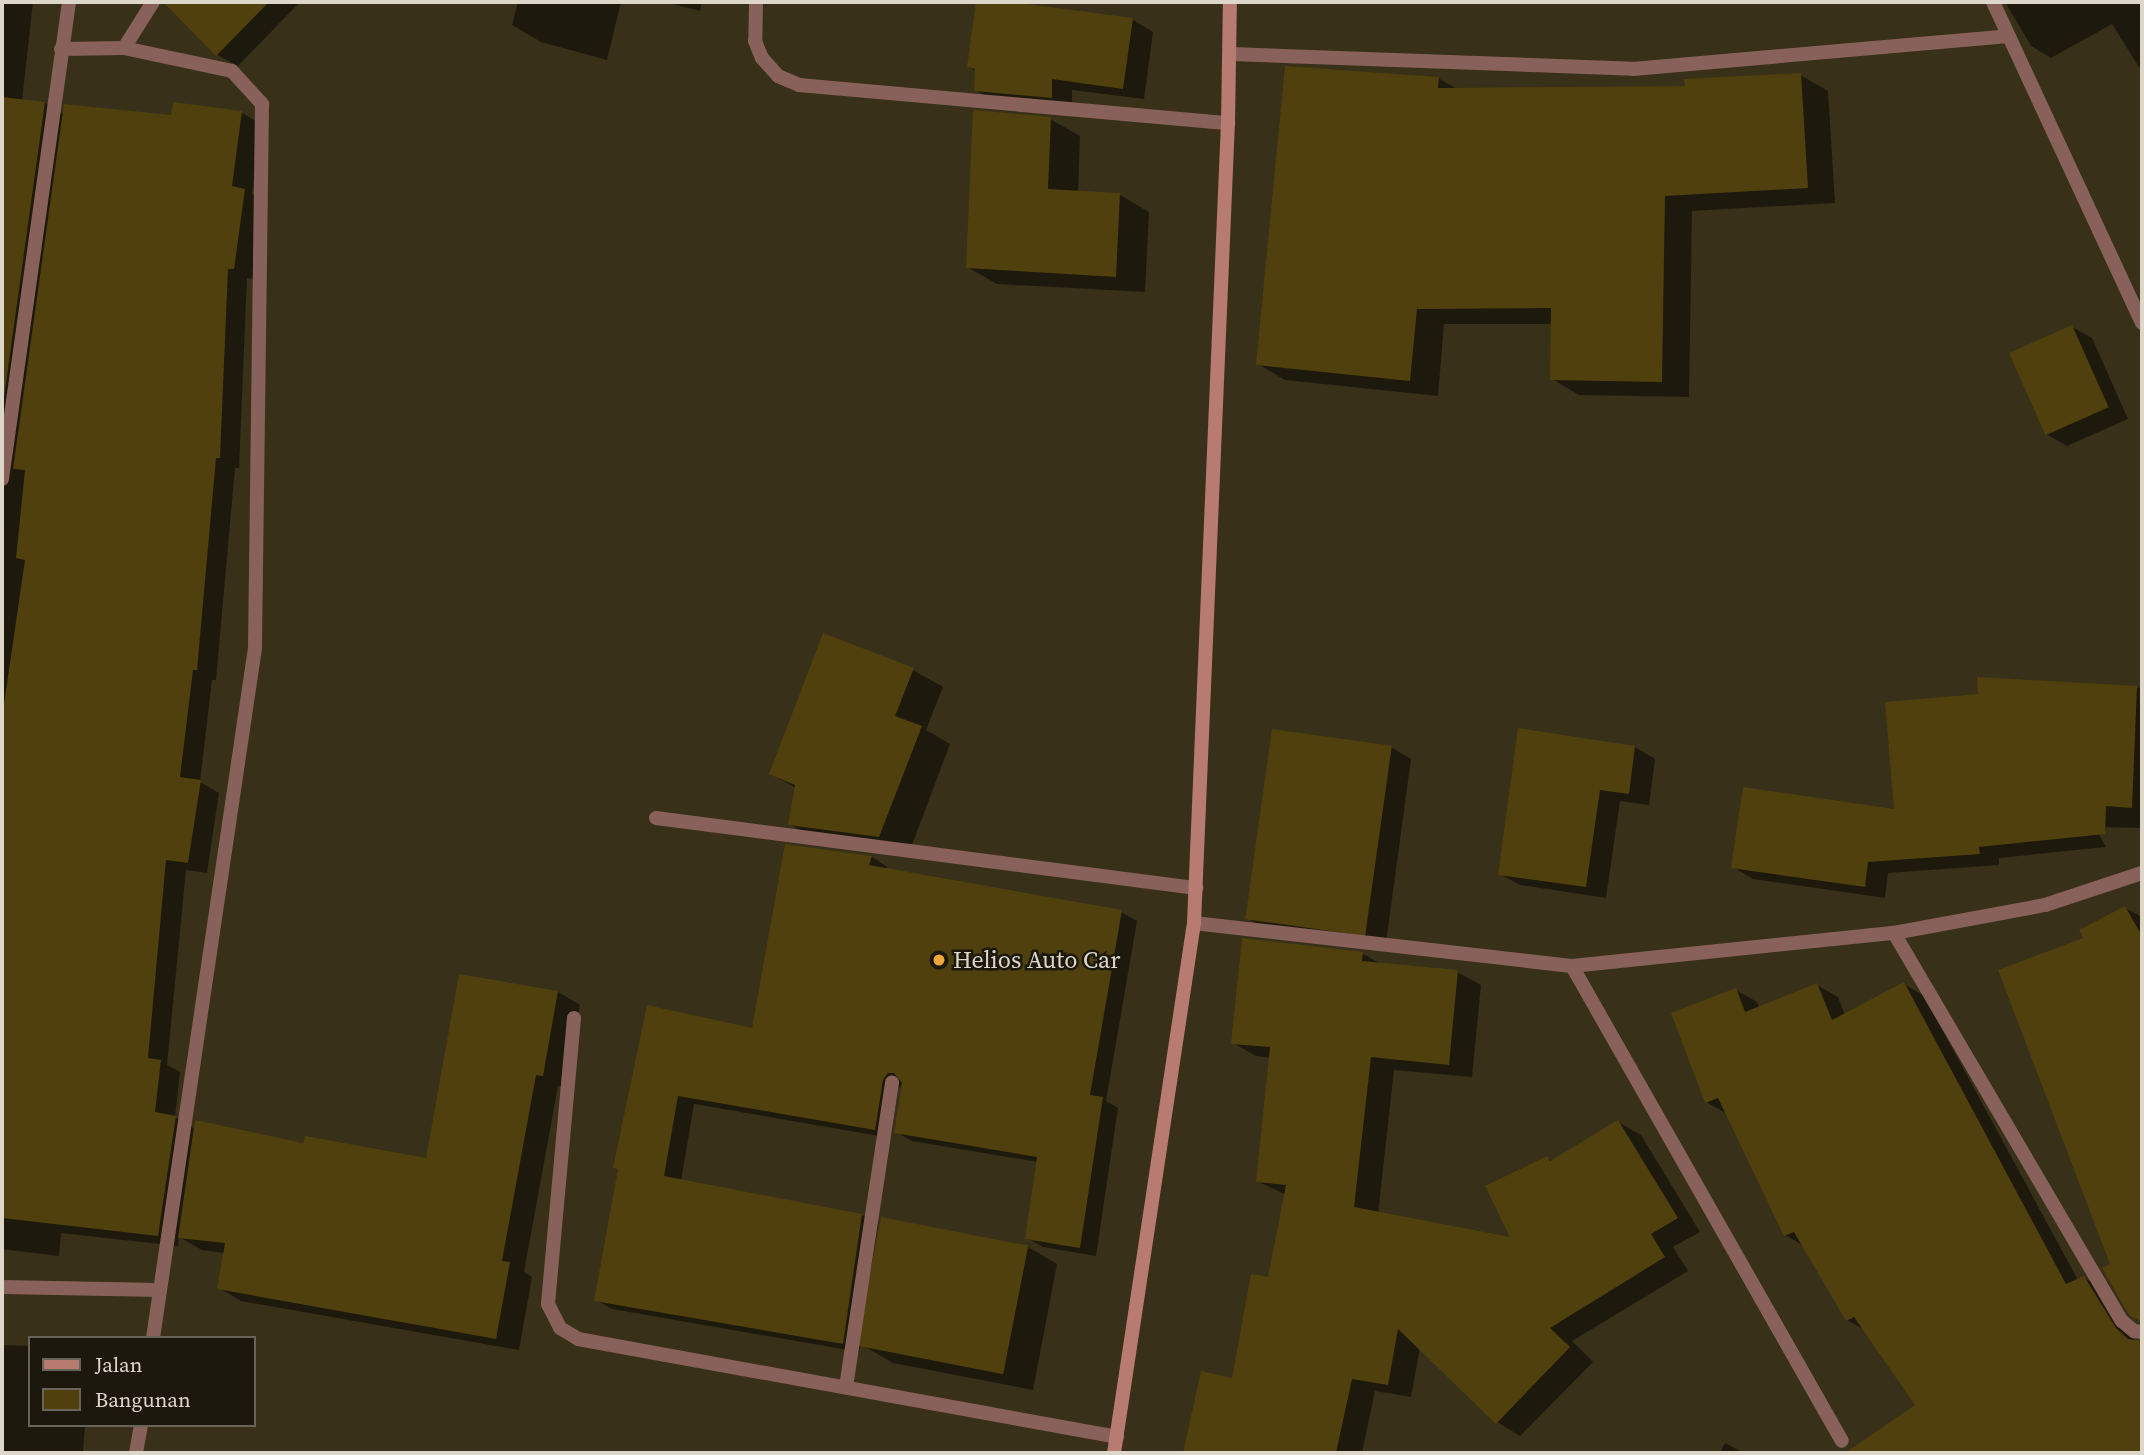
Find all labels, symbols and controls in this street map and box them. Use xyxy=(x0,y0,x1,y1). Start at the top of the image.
place label: Helios Auto Car xyxy=(953,946,1120,974)
marker: Helios Auto Car xyxy=(931,952,947,968)
legend xyxy=(28,1336,256,1427)
text: Jalan xyxy=(95,1350,142,1379)
text: Bangunan xyxy=(95,1385,191,1414)

